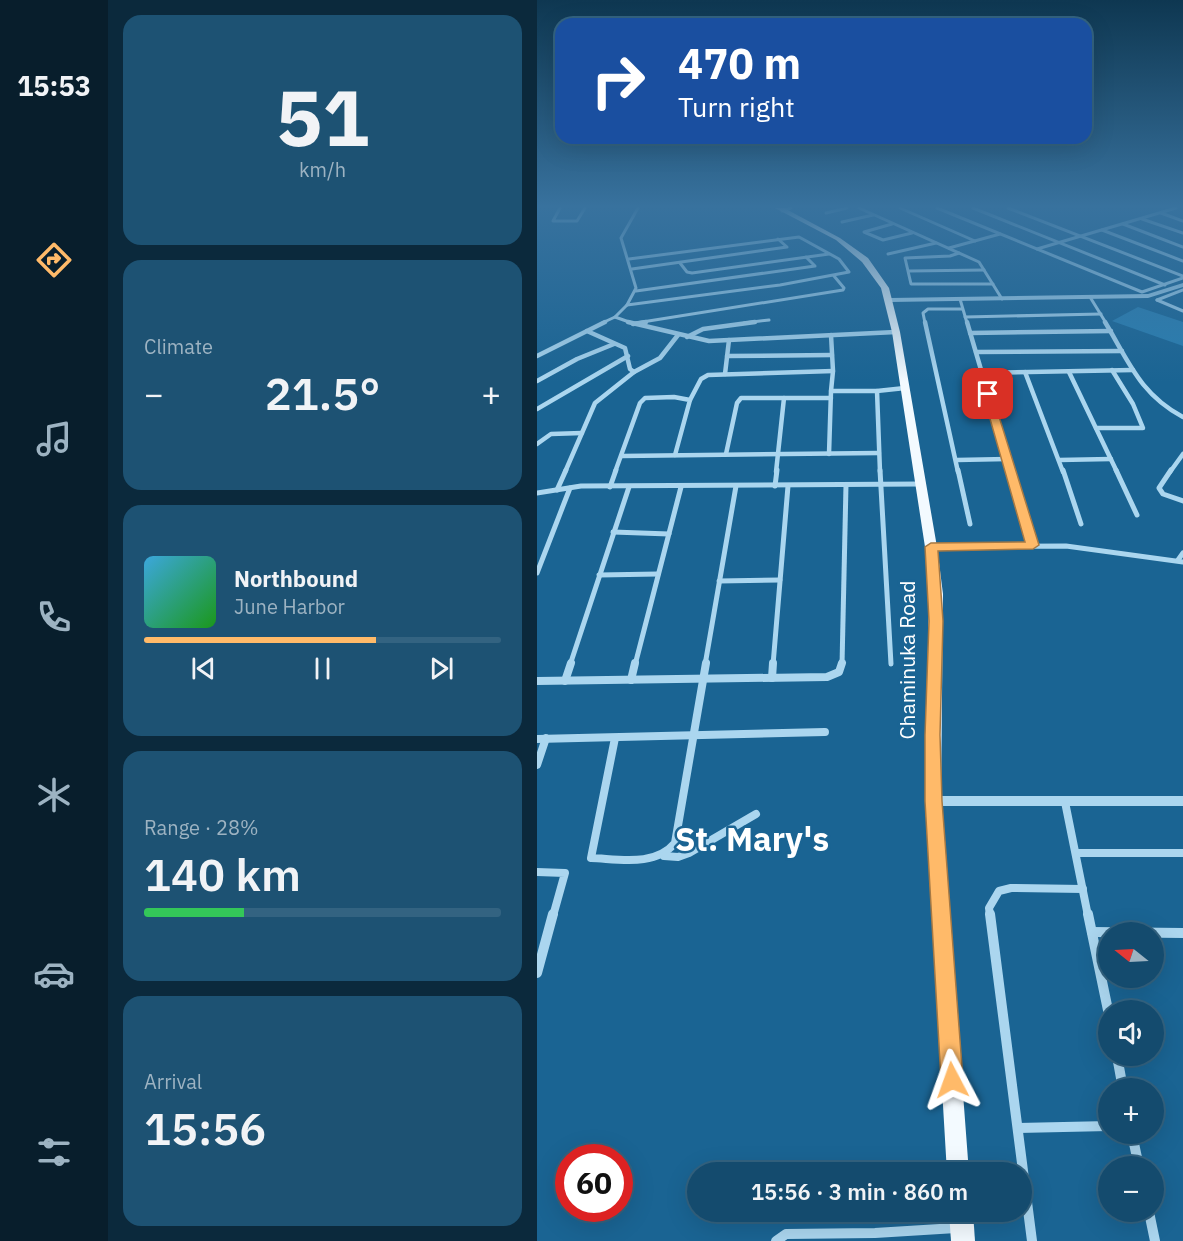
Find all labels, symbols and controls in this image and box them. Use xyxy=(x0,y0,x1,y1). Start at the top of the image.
text: 470 m xyxy=(678,36,801,91)
icon: right xyxy=(579,42,657,120)
text: 51 xyxy=(276,66,369,167)
text: 15:53 xyxy=(17,68,91,103)
text: Turn right xyxy=(678,89,795,124)
text: km/h xyxy=(299,156,346,183)
icon: directions xyxy=(33,239,75,281)
text: Climate xyxy=(144,333,213,360)
text: 21.5° xyxy=(265,364,380,422)
pin xyxy=(962,368,1013,419)
text: − xyxy=(144,372,164,415)
text: + xyxy=(481,372,501,415)
icon: arrive xyxy=(971,377,1004,410)
icon: music xyxy=(33,418,75,460)
text: Northbound xyxy=(234,564,358,593)
street label: Chaminuka Road xyxy=(893,580,921,740)
text: June Harbor xyxy=(234,593,345,620)
icon: phone xyxy=(33,596,75,638)
icon: previous xyxy=(187,652,220,685)
icon: pause xyxy=(306,652,339,685)
icon: next xyxy=(425,652,458,685)
icon: climate xyxy=(33,774,75,816)
text: Range · 28% xyxy=(144,814,259,841)
district label: St. Mary's xyxy=(675,817,829,860)
text: 140 km xyxy=(144,845,301,903)
north arrow xyxy=(1098,922,1164,988)
map controls xyxy=(1098,922,1164,1222)
icon: car xyxy=(33,953,75,995)
button: sound xyxy=(1098,1000,1164,1066)
position arrow xyxy=(920,1048,984,1112)
text: Arrival xyxy=(144,1068,202,1095)
button: + xyxy=(1098,1078,1164,1144)
text: 15:56 xyxy=(144,1099,266,1157)
icon: filters xyxy=(33,1131,75,1173)
speed limit sign: 60 xyxy=(555,1144,633,1222)
button: − xyxy=(1098,1156,1164,1222)
text: 15:56 · 3 min · 860 m xyxy=(751,1177,968,1206)

